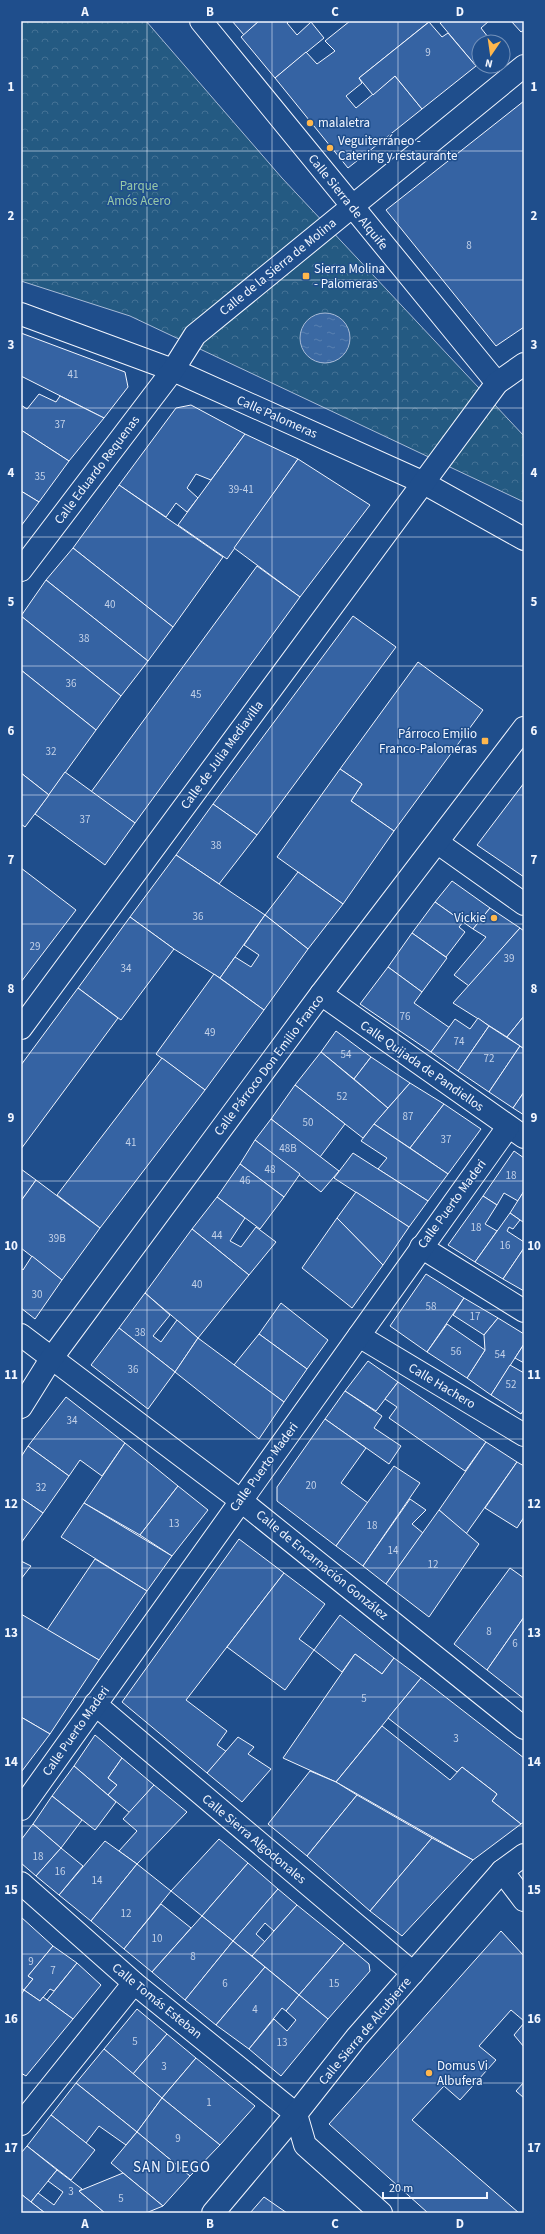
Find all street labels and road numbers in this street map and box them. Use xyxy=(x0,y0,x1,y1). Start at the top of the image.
street label: Calle Sierra de Alquife xyxy=(304,150,392,254)
street label: Calle de la Sierra de Molina xyxy=(216,214,340,320)
street label: Calle Palomeras xyxy=(234,391,321,443)
street label: Calle Eduardo Requenas xyxy=(50,411,144,528)
street label: Calle de Julia Mediavilla xyxy=(176,697,268,813)
street label: Calle Párroco Don Emilio Franco xyxy=(210,991,328,1139)
street label: Calle Quijada de Pandiellos xyxy=(356,1016,488,1116)
street label: Calle Puerto Maderi xyxy=(413,1156,491,1252)
street label: Calle Hachero xyxy=(405,1359,479,1413)
street label: Calle Puerto Maderi xyxy=(225,1419,303,1515)
street label: Calle de Encarnación González xyxy=(252,1506,392,1624)
street label: Calle Puerto Maderi xyxy=(38,1682,114,1780)
street label: Calle Sierra Algodonales xyxy=(198,1790,310,1888)
street label: Calle Tomás Esteban xyxy=(108,1959,206,2043)
street label: Calle Sierra de Alcubierre xyxy=(314,1973,416,2089)

